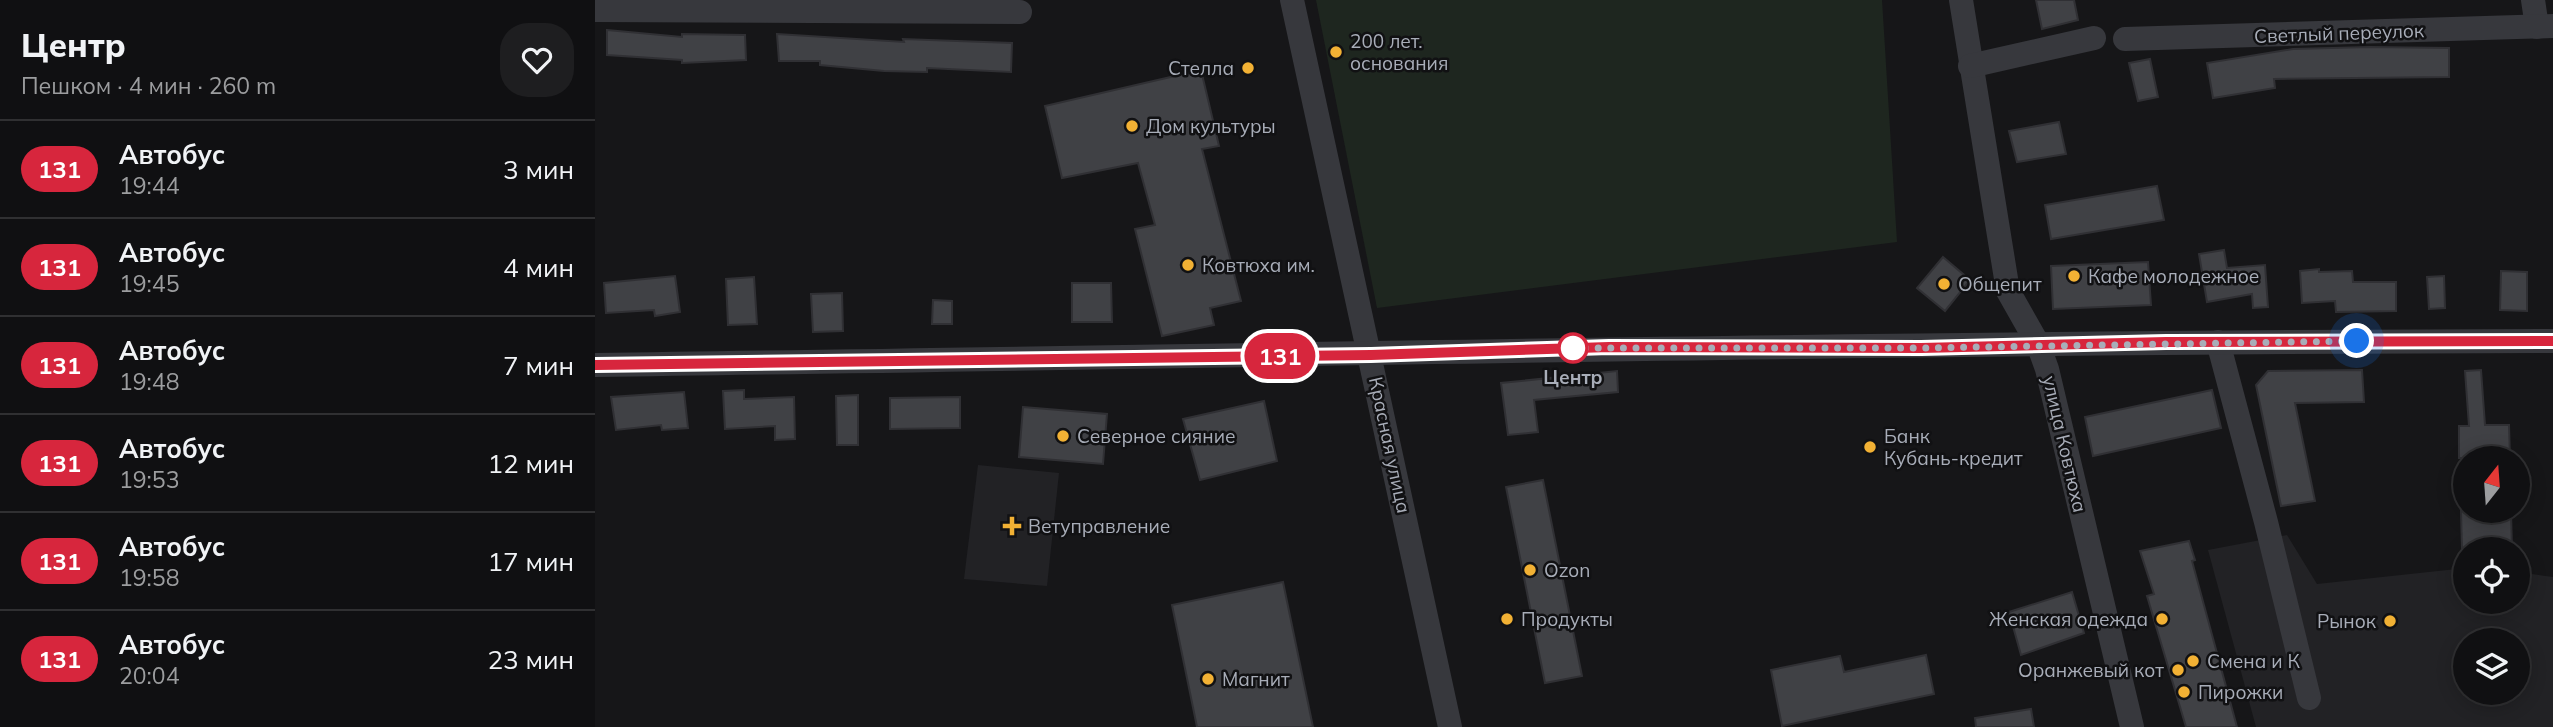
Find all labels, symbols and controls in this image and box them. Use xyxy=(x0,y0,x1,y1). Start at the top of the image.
street label: Светлый переулок xyxy=(2254,18,2425,48)
button: heart xyxy=(500,23,574,97)
text: Центр xyxy=(21,24,126,65)
place label: 200 лет. основания xyxy=(1350,29,1448,75)
marker: 200 лет. основания xyxy=(1328,44,1344,60)
place label: Стелла xyxy=(1168,56,1234,80)
marker: Стелла xyxy=(1240,60,1256,76)
text: Пешком · 4 мин · 260 m xyxy=(21,71,276,100)
place label: Дом культуры xyxy=(1146,114,1276,138)
marker: Дом культуры xyxy=(1124,118,1140,134)
text: Автобус xyxy=(119,138,225,171)
text: 3 мин xyxy=(503,153,574,186)
text: 131 xyxy=(38,154,81,184)
text: 19:44 xyxy=(119,171,179,200)
text: Автобус xyxy=(119,236,225,269)
text: 4 мин xyxy=(503,251,574,284)
text: 131 xyxy=(38,252,81,282)
place label: Ковтюха им. xyxy=(1202,253,1315,277)
marker: Ковтюха им. xyxy=(1180,257,1196,273)
place label: Кафе молодежное xyxy=(2088,264,2259,288)
marker: Кафе молодежное xyxy=(2066,268,2082,284)
text: 19:45 xyxy=(119,269,179,298)
place label: Общепит xyxy=(1958,272,2042,296)
marker: Общепит xyxy=(1936,276,1952,292)
your location xyxy=(2339,323,2374,358)
line badge: 131 xyxy=(1240,333,1320,379)
marker: Центр xyxy=(1558,333,1588,363)
text: Автобус xyxy=(119,334,225,367)
text: 131 xyxy=(1258,341,1302,371)
text: 7 мин xyxy=(503,349,574,382)
text: 131 xyxy=(38,350,81,380)
place label: Центр xyxy=(1543,365,1603,389)
text: 19:48 xyxy=(119,367,179,396)
street label: улица Ковтюха xyxy=(2038,373,2092,515)
street label: Красная улица xyxy=(1364,375,1416,515)
place label: Северное сияние xyxy=(1077,424,1235,448)
place label: Банк Кубань-кредит xyxy=(1884,424,2023,470)
marker: Северное сияние xyxy=(1055,428,1071,444)
text: Автобус xyxy=(119,432,225,465)
marker: Банк Кубань-кредит xyxy=(1862,439,1878,455)
north arrow xyxy=(2453,446,2531,523)
map controls xyxy=(2453,446,2530,705)
text: 12 мин xyxy=(487,447,574,480)
text: 131 xyxy=(38,448,81,478)
text: 19:53 xyxy=(119,465,179,494)
place label: Ветуправление xyxy=(1028,514,1170,538)
marker: Ветуправление xyxy=(1002,516,1022,536)
text: Автобус xyxy=(119,530,225,563)
button: locate xyxy=(2453,537,2530,614)
text: 17 мин xyxy=(487,545,574,578)
text: 131 xyxy=(38,546,81,576)
place label: Ozon xyxy=(1544,558,1590,582)
marker: Ozon xyxy=(1522,562,1538,578)
text: 19:58 xyxy=(119,563,179,592)
place label: Продукты xyxy=(1521,607,1613,631)
place label: Женская одежда xyxy=(1989,607,2148,631)
place label: Рынок xyxy=(2317,609,2377,633)
marker: Продукты xyxy=(1499,611,1515,627)
marker: Женская одежда xyxy=(2154,611,2170,627)
marker: Рынок xyxy=(2382,613,2398,629)
text: Автобус xyxy=(119,628,225,661)
button: layers xyxy=(2453,628,2530,705)
text: 23 мин xyxy=(487,643,574,676)
text: 131 xyxy=(38,644,81,674)
place label: Смена и К xyxy=(2207,649,2300,673)
marker: Смена и К xyxy=(2185,653,2201,669)
place label: Оранжевый кот xyxy=(2018,658,2164,682)
text: 20:04 xyxy=(119,661,179,690)
marker: Оранжевый кот xyxy=(2170,662,2186,678)
place label: Магнит xyxy=(1222,667,1290,691)
marker: Магнит xyxy=(1200,671,1216,687)
place label: Пирожки xyxy=(2198,680,2283,704)
marker: Пирожки xyxy=(2176,684,2192,700)

